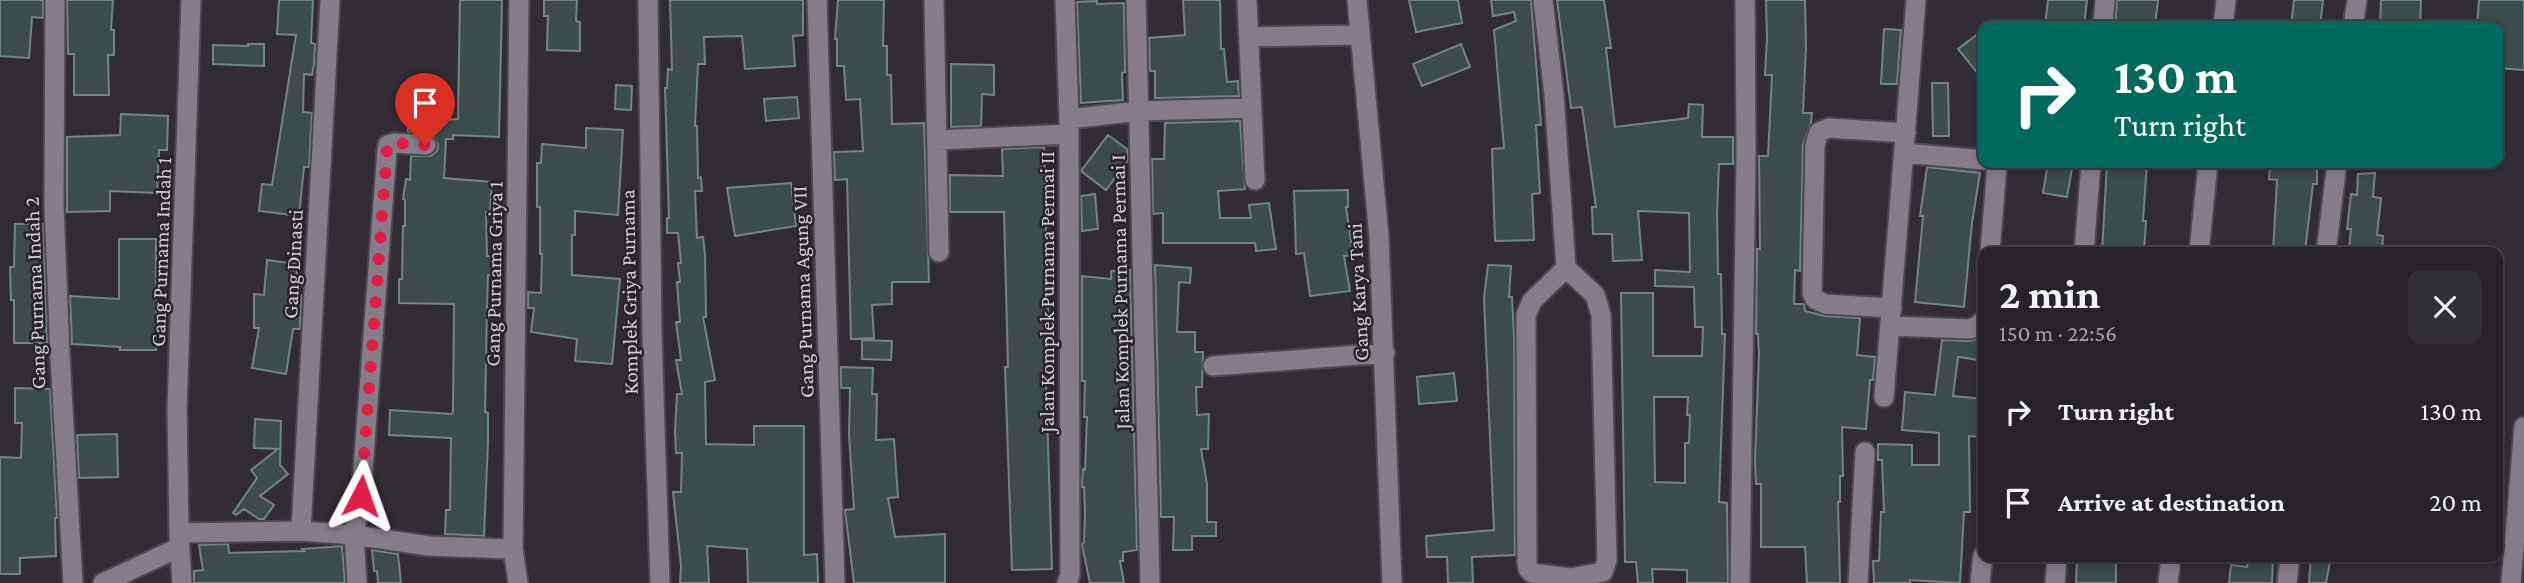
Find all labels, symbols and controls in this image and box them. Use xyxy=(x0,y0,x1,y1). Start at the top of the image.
icon: right xyxy=(1999,49,2090,140)
text: 130 m xyxy=(2114,49,2237,104)
pin xyxy=(395,73,455,145)
icon: arrive xyxy=(406,84,444,122)
text: Turn right xyxy=(2114,107,2246,143)
street label: Jalan Komplek Purnama Permai II xyxy=(1035,151,1059,435)
street label: Jalan Komplek Purnama Permai I xyxy=(1106,154,1134,432)
street label: Gang Purnama Indah 1 xyxy=(146,157,176,347)
street label: Gang Purnama Griya 1 xyxy=(480,181,508,367)
street label: Gang Purnama Agung VII xyxy=(787,186,819,398)
street label: Komplek Griya Purnama xyxy=(615,189,643,395)
street label: Gang Purnama Indah 2 xyxy=(20,196,50,390)
street label: Gang Dinasti xyxy=(278,208,308,319)
street label: Gang Karya Tani xyxy=(1342,222,1374,361)
text: 2 min xyxy=(1999,270,2100,317)
button: close xyxy=(2408,270,2482,344)
text: 150 m · 22:56 xyxy=(1999,320,2117,346)
icon: right xyxy=(1999,393,2037,431)
text: Turn right xyxy=(2058,397,2174,426)
text: 130 m xyxy=(2421,397,2482,426)
position arrow xyxy=(324,459,398,533)
icon: arrive xyxy=(1999,484,2037,522)
text: Arrive at destination xyxy=(2058,488,2285,517)
text: 20 m xyxy=(2429,488,2482,517)

